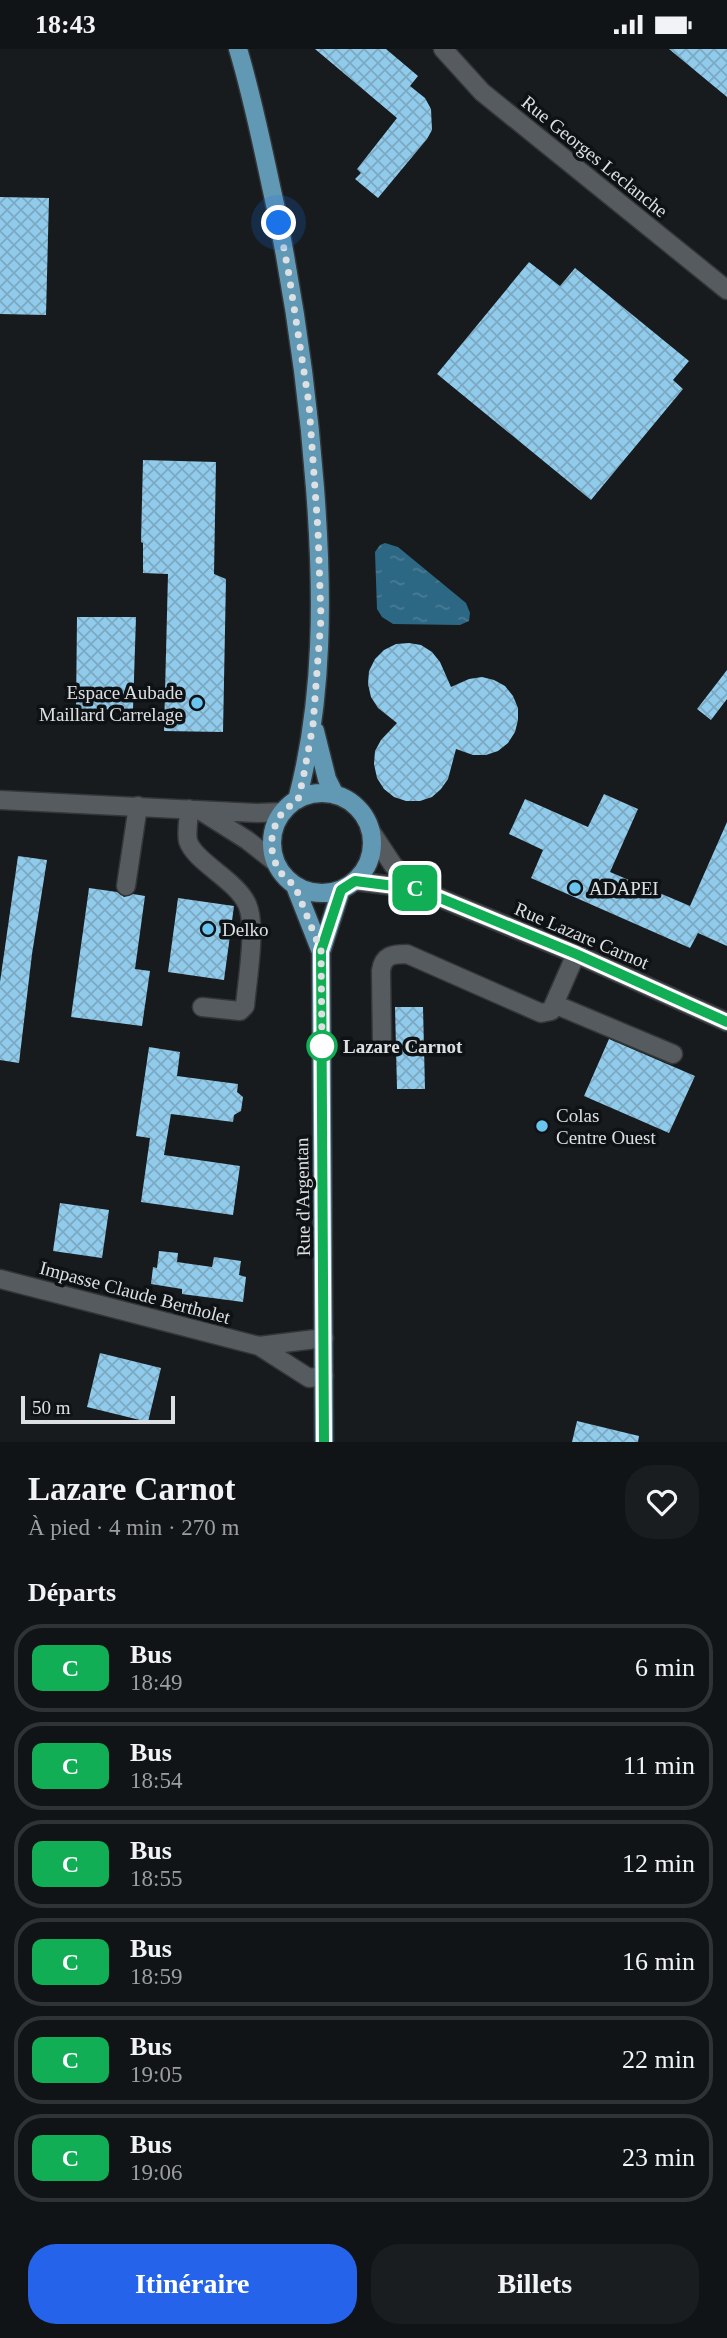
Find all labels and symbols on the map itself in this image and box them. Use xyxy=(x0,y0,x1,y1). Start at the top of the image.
street label: Rue Georges Leclanche xyxy=(518,91,672,222)
your location xyxy=(261,205,296,240)
place label: Espace Aubade Maillard Carrelage xyxy=(39,682,183,725)
marker: Espace Aubade Maillard Carrelage xyxy=(189,695,205,711)
line badge: C xyxy=(392,865,438,911)
place label: ADAPEI xyxy=(589,878,659,899)
marker: ADAPEI xyxy=(567,880,583,896)
street label: Rue Lazare Carnot xyxy=(512,898,653,973)
place label: Delko xyxy=(222,919,268,940)
marker: Delko xyxy=(200,921,216,937)
marker: Lazare Carnot xyxy=(307,1031,337,1061)
place label: Lazare Carnot xyxy=(343,1036,463,1057)
place label: Colas Centre Ouest xyxy=(556,1105,656,1148)
marker: Colas Centre Ouest xyxy=(534,1118,550,1134)
street label: Rue d'Argentan xyxy=(291,1137,314,1256)
street label: Impasse Claude Bertholet xyxy=(37,1257,233,1328)
scale bar xyxy=(21,1393,175,1425)

